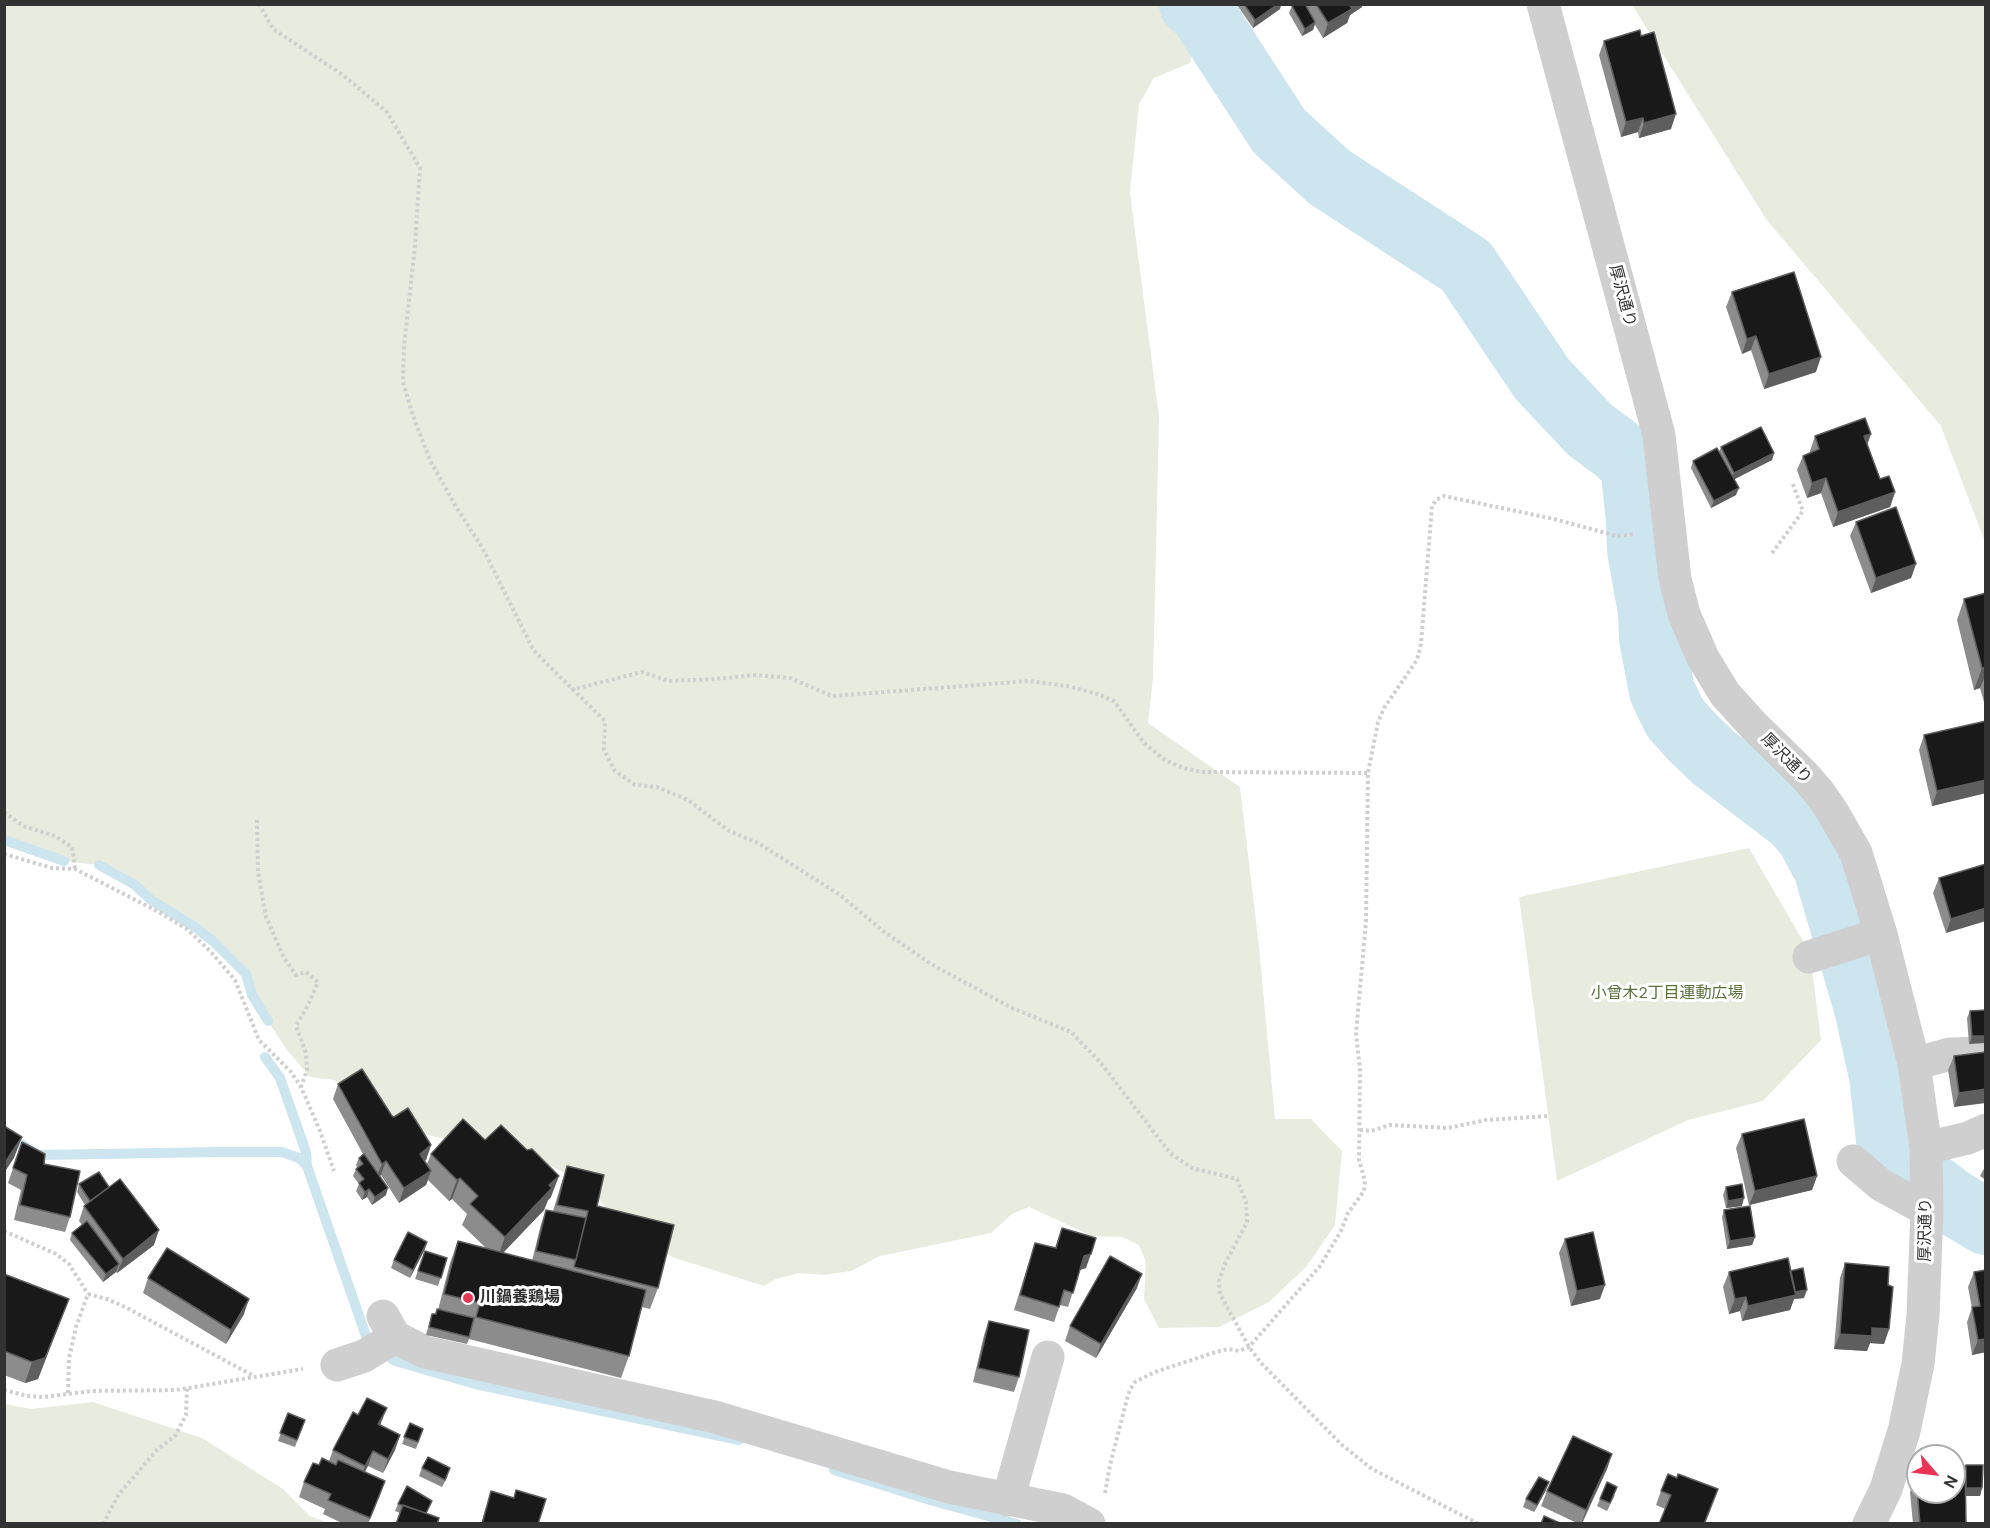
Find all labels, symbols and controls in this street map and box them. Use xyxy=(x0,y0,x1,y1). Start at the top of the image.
street label: 厚沢通り xyxy=(1604,263,1640,329)
street label: 厚沢通り xyxy=(1757,730,1815,788)
park label: 小曾木2丁目運動広場 xyxy=(1590,984,1744,1004)
street label: 厚沢通り xyxy=(1916,1198,1936,1262)
place label: 川鍋養鶏場 xyxy=(480,1288,560,1308)
marker: 川鍋養鶏場 xyxy=(461,1291,475,1305)
north arrow xyxy=(1906,1444,1966,1504)
text: N xyxy=(1939,1472,1963,1492)

